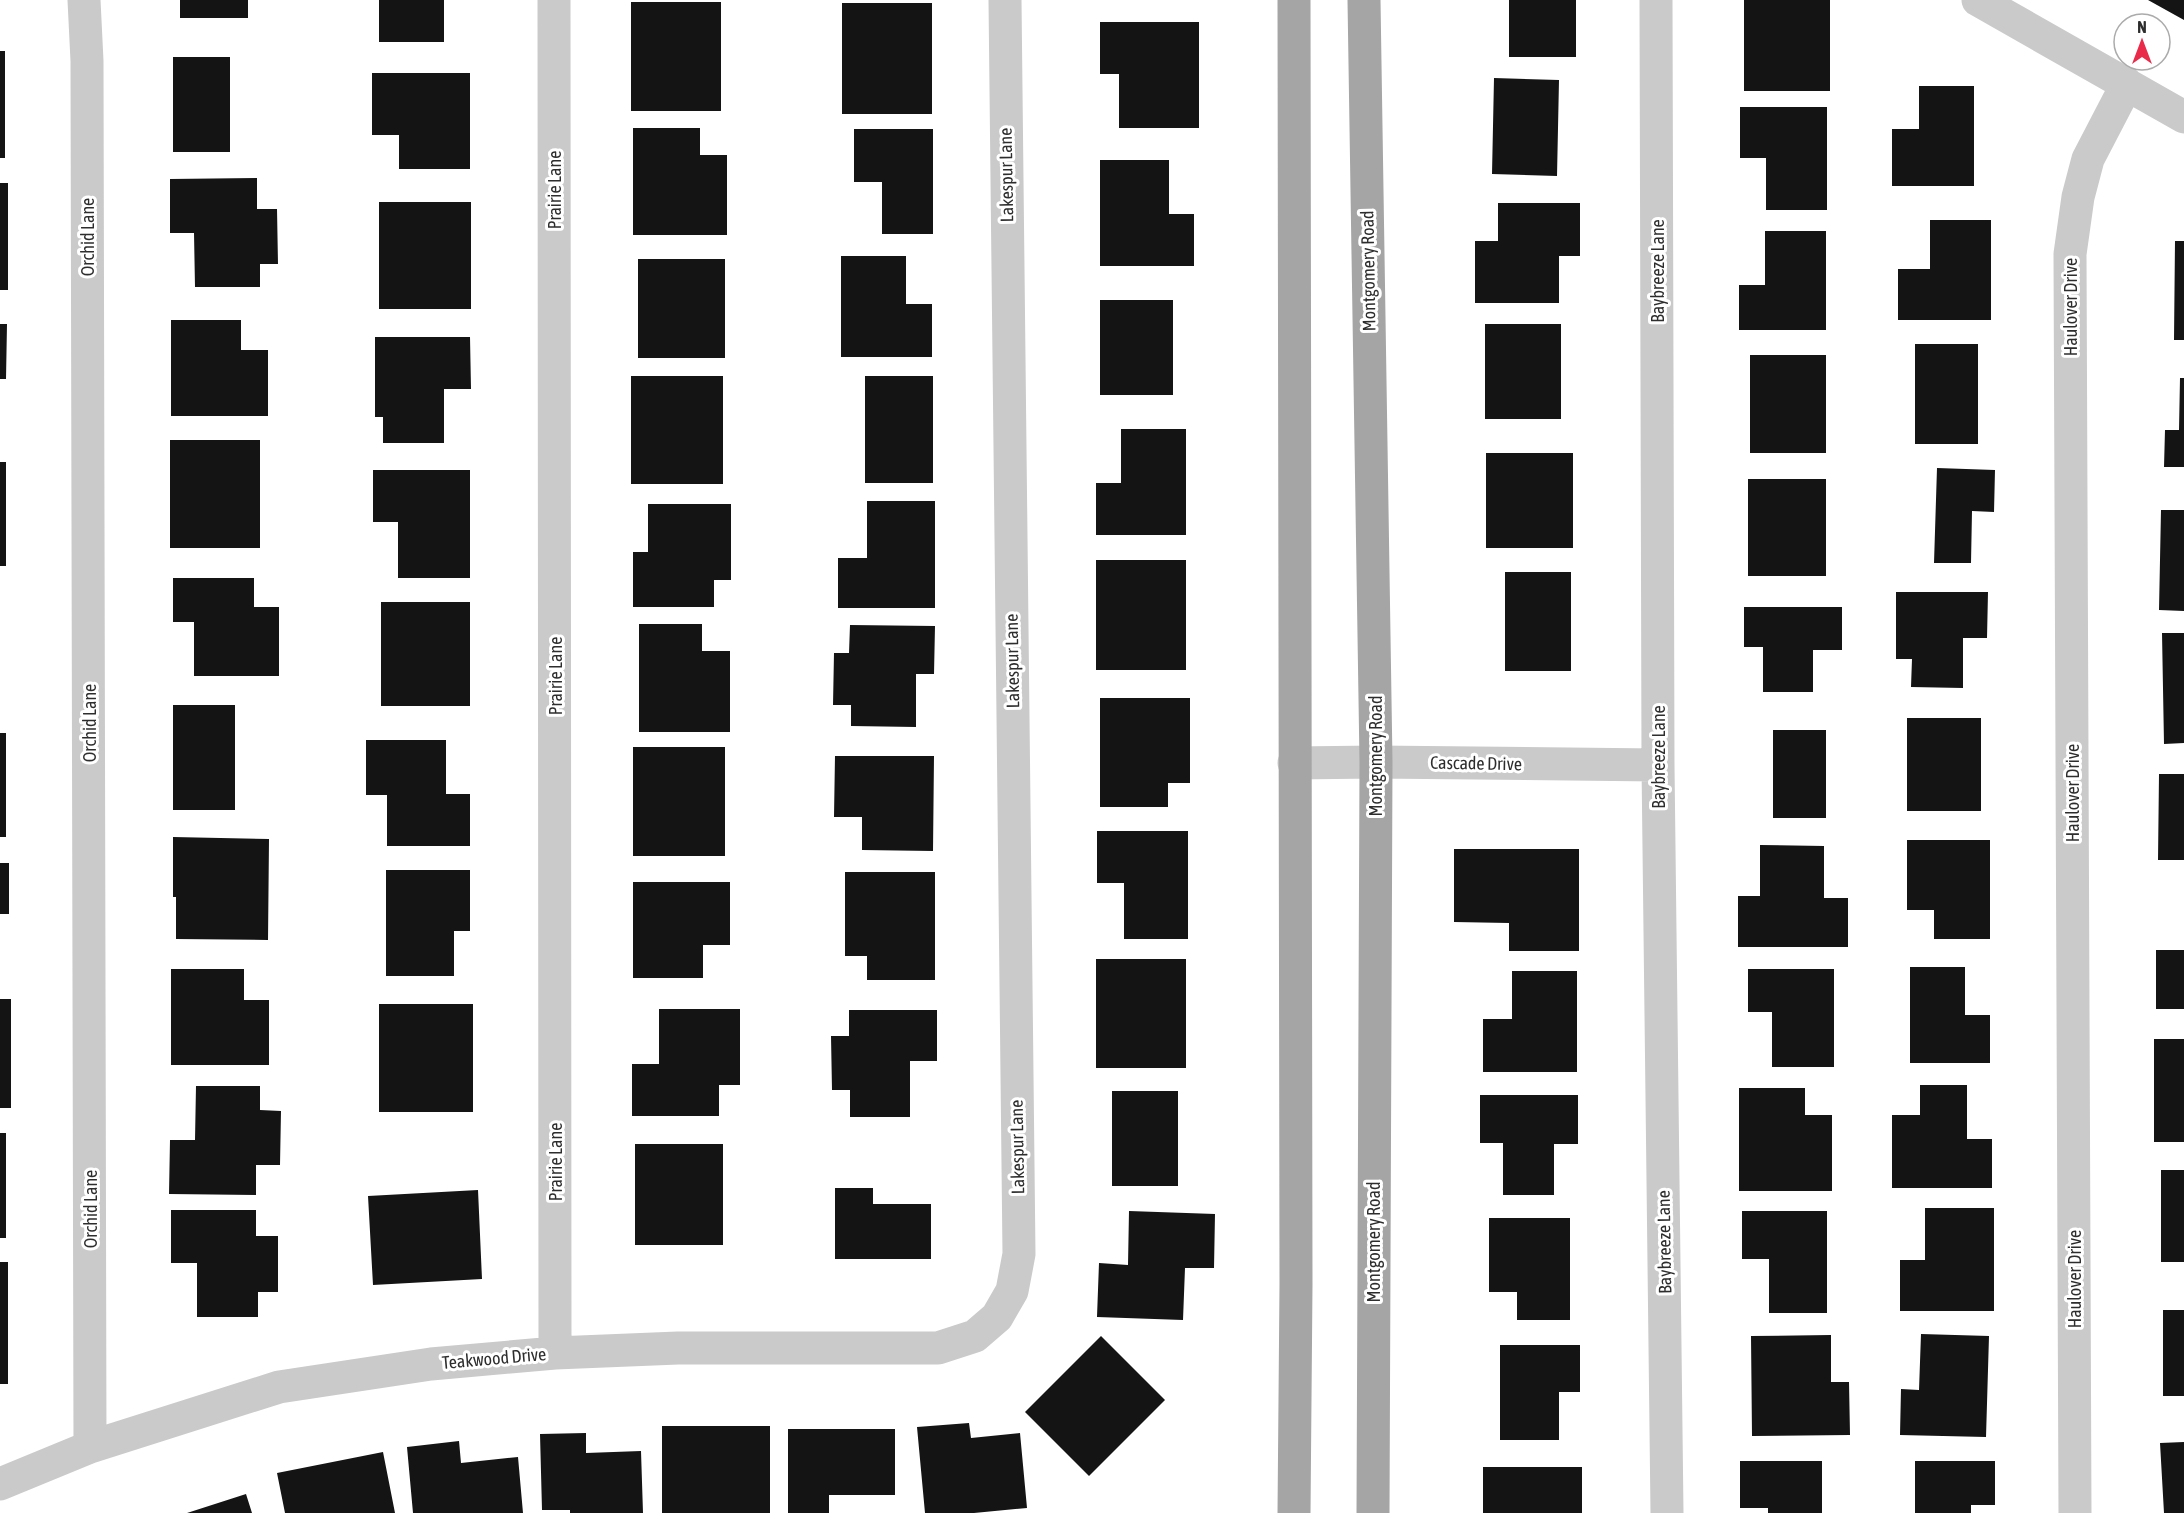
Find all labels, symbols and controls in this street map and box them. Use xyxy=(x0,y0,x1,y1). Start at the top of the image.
north arrow xyxy=(2112,12,2172,72)
text: N xyxy=(2137,18,2147,36)
street label: Lakespur Lane xyxy=(995,127,1017,223)
street label: Prairie Lane xyxy=(544,151,565,229)
street label: Orchid Lane xyxy=(77,198,98,276)
street label: Montgomery Road xyxy=(1356,210,1380,332)
street label: Baybreeze Lane xyxy=(1647,219,1668,323)
street label: Haulover Drive xyxy=(2060,258,2081,356)
street label: Lakespur Lane xyxy=(1001,613,1023,709)
street label: Prairie Lane xyxy=(545,637,566,715)
street label: Orchid Lane xyxy=(79,684,100,762)
street label: Montgomery Road xyxy=(1365,696,1386,816)
street label: Baybreeze Lane xyxy=(1648,705,1669,809)
street label: Haulover Drive xyxy=(2062,744,2083,842)
street label: Cascade Drive xyxy=(1430,752,1522,774)
street label: Lakespur Lane xyxy=(1006,1099,1028,1195)
street label: Prairie Lane xyxy=(545,1123,566,1201)
street label: Orchid Lane xyxy=(80,1170,101,1248)
street label: Montgomery Road xyxy=(1363,1182,1384,1302)
street label: Baybreeze Lane xyxy=(1653,1190,1675,1294)
street label: Haulover Drive xyxy=(2064,1230,2085,1328)
street label: Teakwood Drive xyxy=(441,1343,547,1373)

